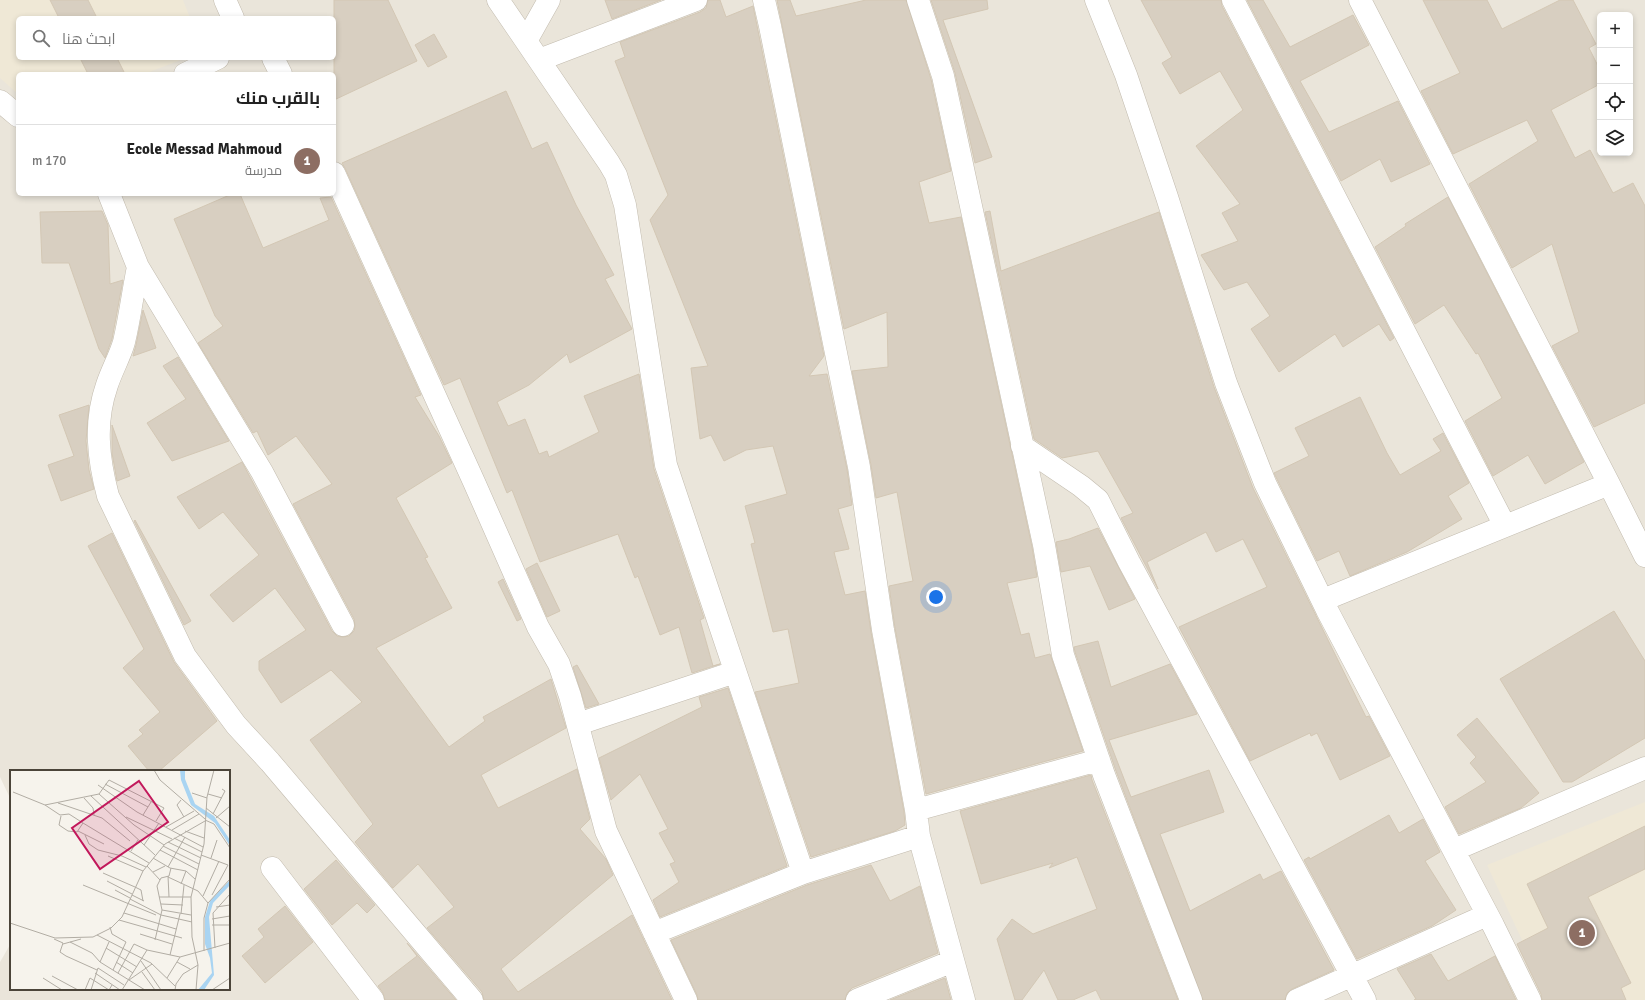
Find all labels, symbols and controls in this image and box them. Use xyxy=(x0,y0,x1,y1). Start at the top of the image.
map controls xyxy=(1597,12,1633,156)
button: + xyxy=(1597,12,1633,48)
search box xyxy=(16,16,336,60)
icon: search xyxy=(30,27,52,49)
text: ابحث هنا xyxy=(62,30,115,48)
button: − xyxy=(1597,48,1633,84)
button: locate xyxy=(1597,84,1633,120)
text: بالقرب منك xyxy=(236,88,320,109)
button: layers xyxy=(1597,120,1633,156)
text: Ecole Messad Mahmoud xyxy=(127,140,282,158)
text: 170 m xyxy=(32,153,66,169)
text: 1 xyxy=(303,153,311,169)
text: مدرسة xyxy=(245,163,282,179)
your location xyxy=(926,587,946,607)
inset map xyxy=(10,770,230,990)
pin: 1 xyxy=(1569,918,1595,948)

